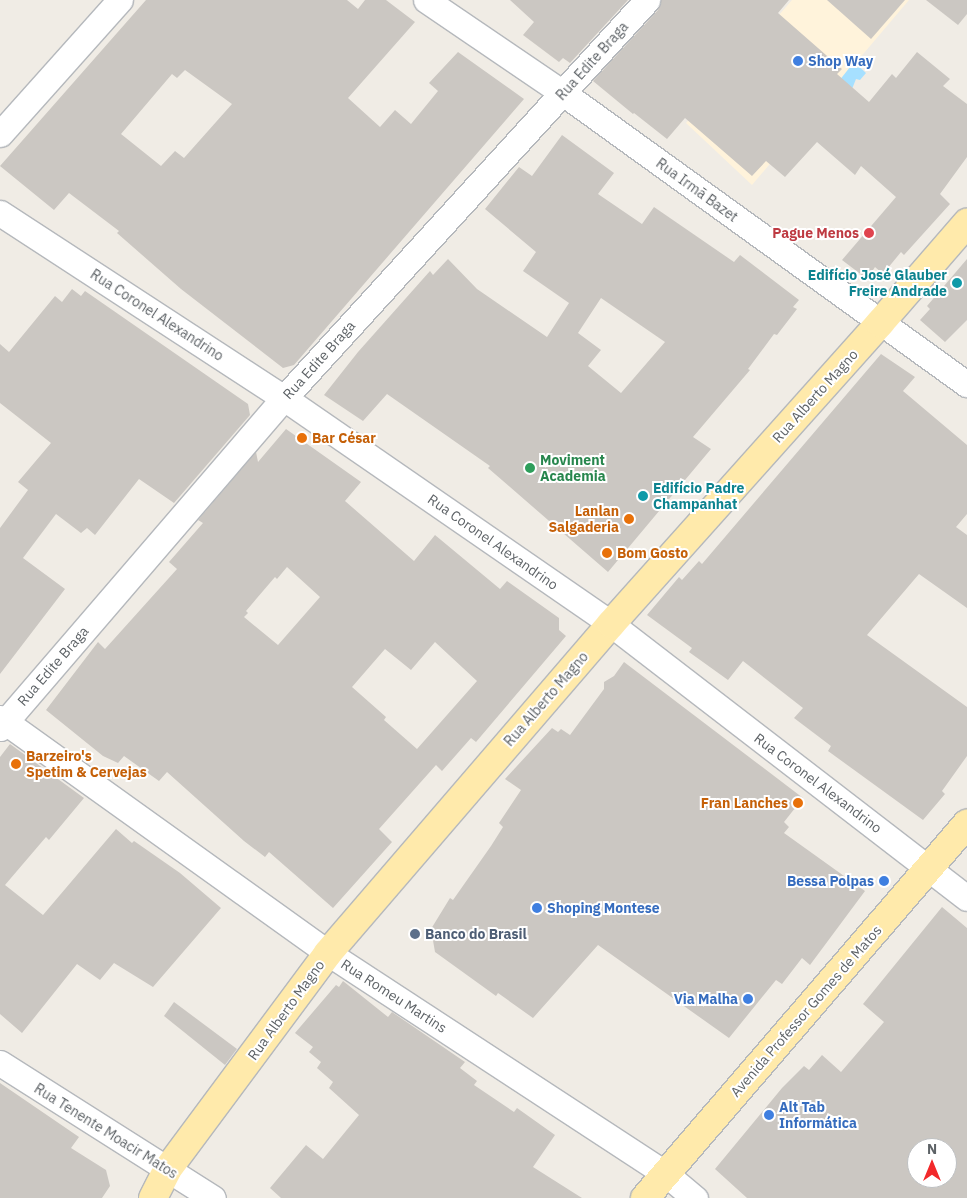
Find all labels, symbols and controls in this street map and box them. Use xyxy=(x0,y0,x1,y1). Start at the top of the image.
street label: Rua Edite Braga xyxy=(552,18,632,104)
place label: Shop Way xyxy=(808,53,873,69)
marker: Shop Way xyxy=(792,55,804,67)
street label: Rua Irmã Bazet xyxy=(653,155,741,225)
place label: Pague Menos xyxy=(772,225,859,241)
marker: Pague Menos xyxy=(863,227,875,239)
street label: Rua Coronel Alexandrino xyxy=(87,266,227,364)
place label: Edifício José Glauber Freire Andrade xyxy=(808,267,947,300)
marker: Edifício José Glauber Freire Andrade xyxy=(951,277,963,289)
street label: Rua Edite Braga xyxy=(279,317,359,403)
street label: Rua Alberto Magno xyxy=(769,346,861,446)
place label: Bar César xyxy=(312,430,376,446)
marker: Bar César xyxy=(296,432,308,444)
place label: Moviment Academia xyxy=(540,452,606,484)
marker: Moviment Academia xyxy=(524,462,536,474)
place label: Edifício Padre Champanhat xyxy=(653,480,744,512)
marker: Edifício Padre Champanhat xyxy=(637,490,649,502)
street label: Rua Coronel Alexandrino xyxy=(425,491,561,593)
place label: Lanlan Salgaderia xyxy=(548,503,619,536)
marker: Lanlan Salgaderia xyxy=(623,513,635,525)
place label: Bom Gosto xyxy=(617,545,688,561)
marker: Bom Gosto xyxy=(601,547,613,559)
street label: Rua Edite Braga xyxy=(14,623,92,709)
street label: Rua Alberto Magno xyxy=(500,648,592,750)
street label: Rua Coronel Alexandrino xyxy=(751,730,885,836)
place label: Barzeiro's Spetim & Cervejas xyxy=(26,748,147,780)
marker: Barzeiro's Spetim & Cervejas xyxy=(10,758,22,770)
place label: Fran Lanches xyxy=(701,795,788,811)
marker: Fran Lanches xyxy=(792,797,804,809)
place label: Bessa Polpas xyxy=(787,873,874,889)
marker: Bessa Polpas xyxy=(878,875,890,887)
place label: Shoping Montese xyxy=(547,900,660,916)
marker: Shoping Montese xyxy=(531,902,543,914)
street label: Avenida Professor Gomes de Matos xyxy=(727,922,885,1100)
place label: Banco do Brasil xyxy=(425,926,527,942)
marker: Banco do Brasil xyxy=(409,928,421,940)
street label: Rua Romeu Martins xyxy=(338,956,450,1036)
street label: Rua Alberto Magno xyxy=(244,957,328,1063)
place label: Via Malha xyxy=(674,991,738,1007)
marker: Via Malha xyxy=(742,993,754,1005)
street label: Rua Tenente Moacir Matos xyxy=(31,1080,181,1182)
place label: Alt Tab Informática xyxy=(779,1099,857,1132)
marker: Alt Tab Informática xyxy=(763,1109,775,1121)
north arrow xyxy=(907,1138,957,1188)
text: N xyxy=(927,1140,937,1158)

